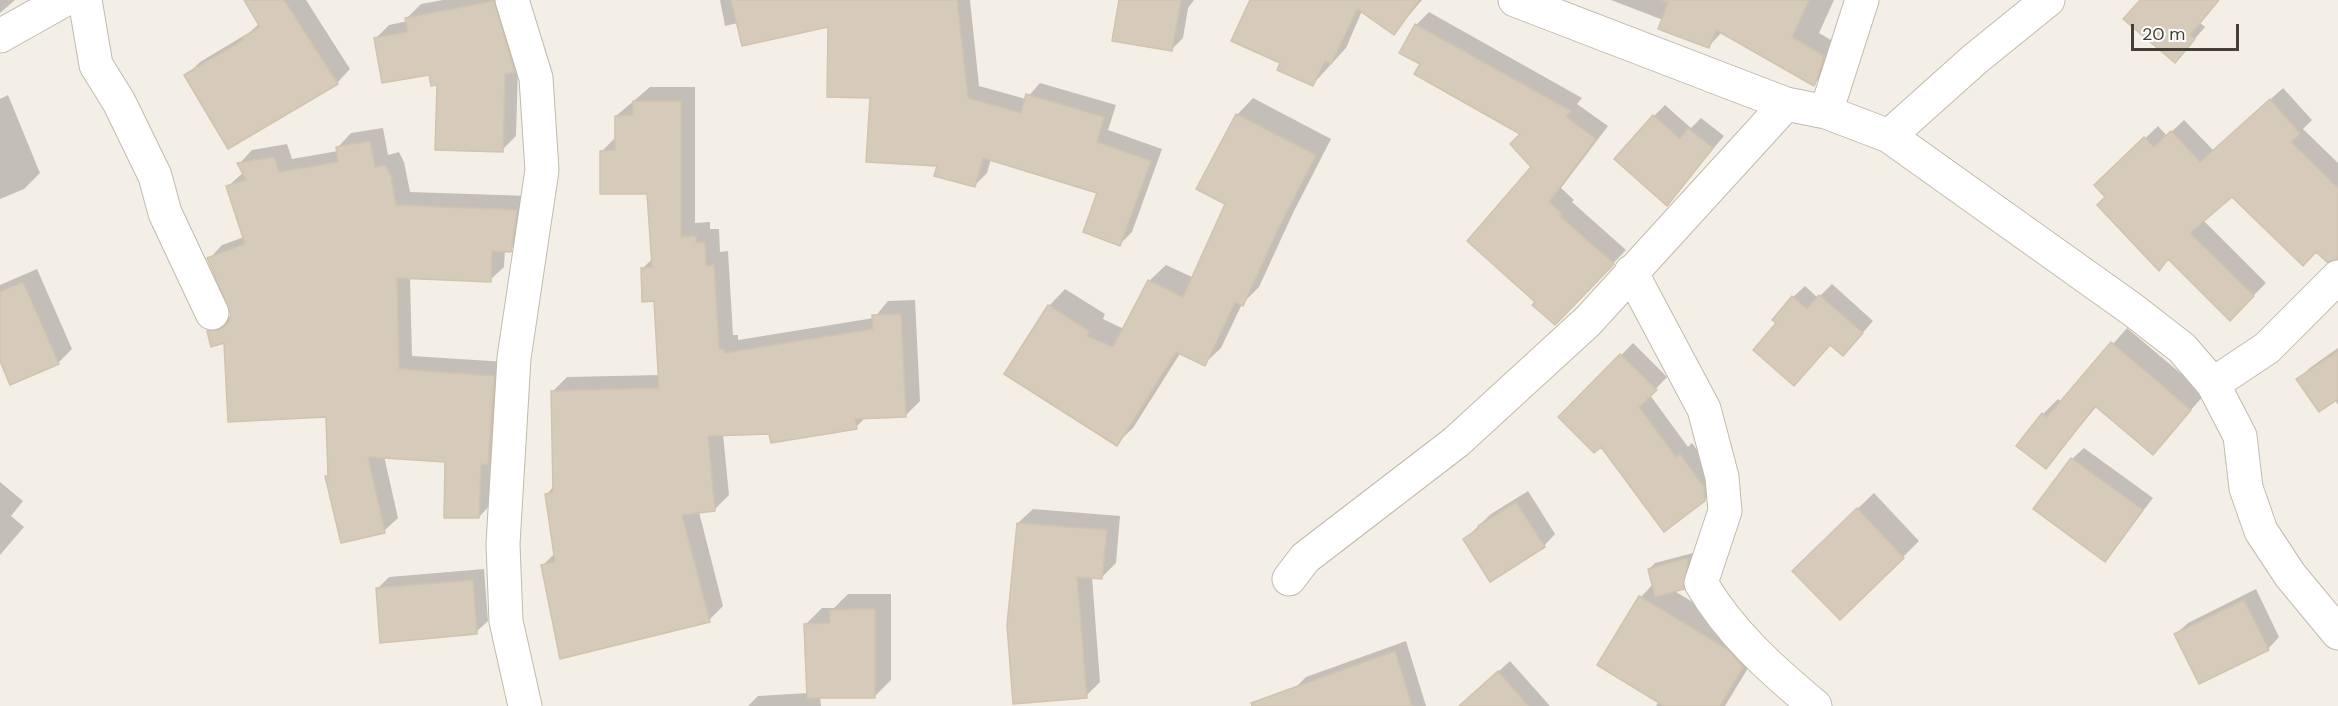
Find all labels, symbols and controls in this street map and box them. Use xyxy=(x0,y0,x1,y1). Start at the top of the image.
scale bar xyxy=(2134,12,2242,50)
text: 20 m xyxy=(2142,22,2185,46)

